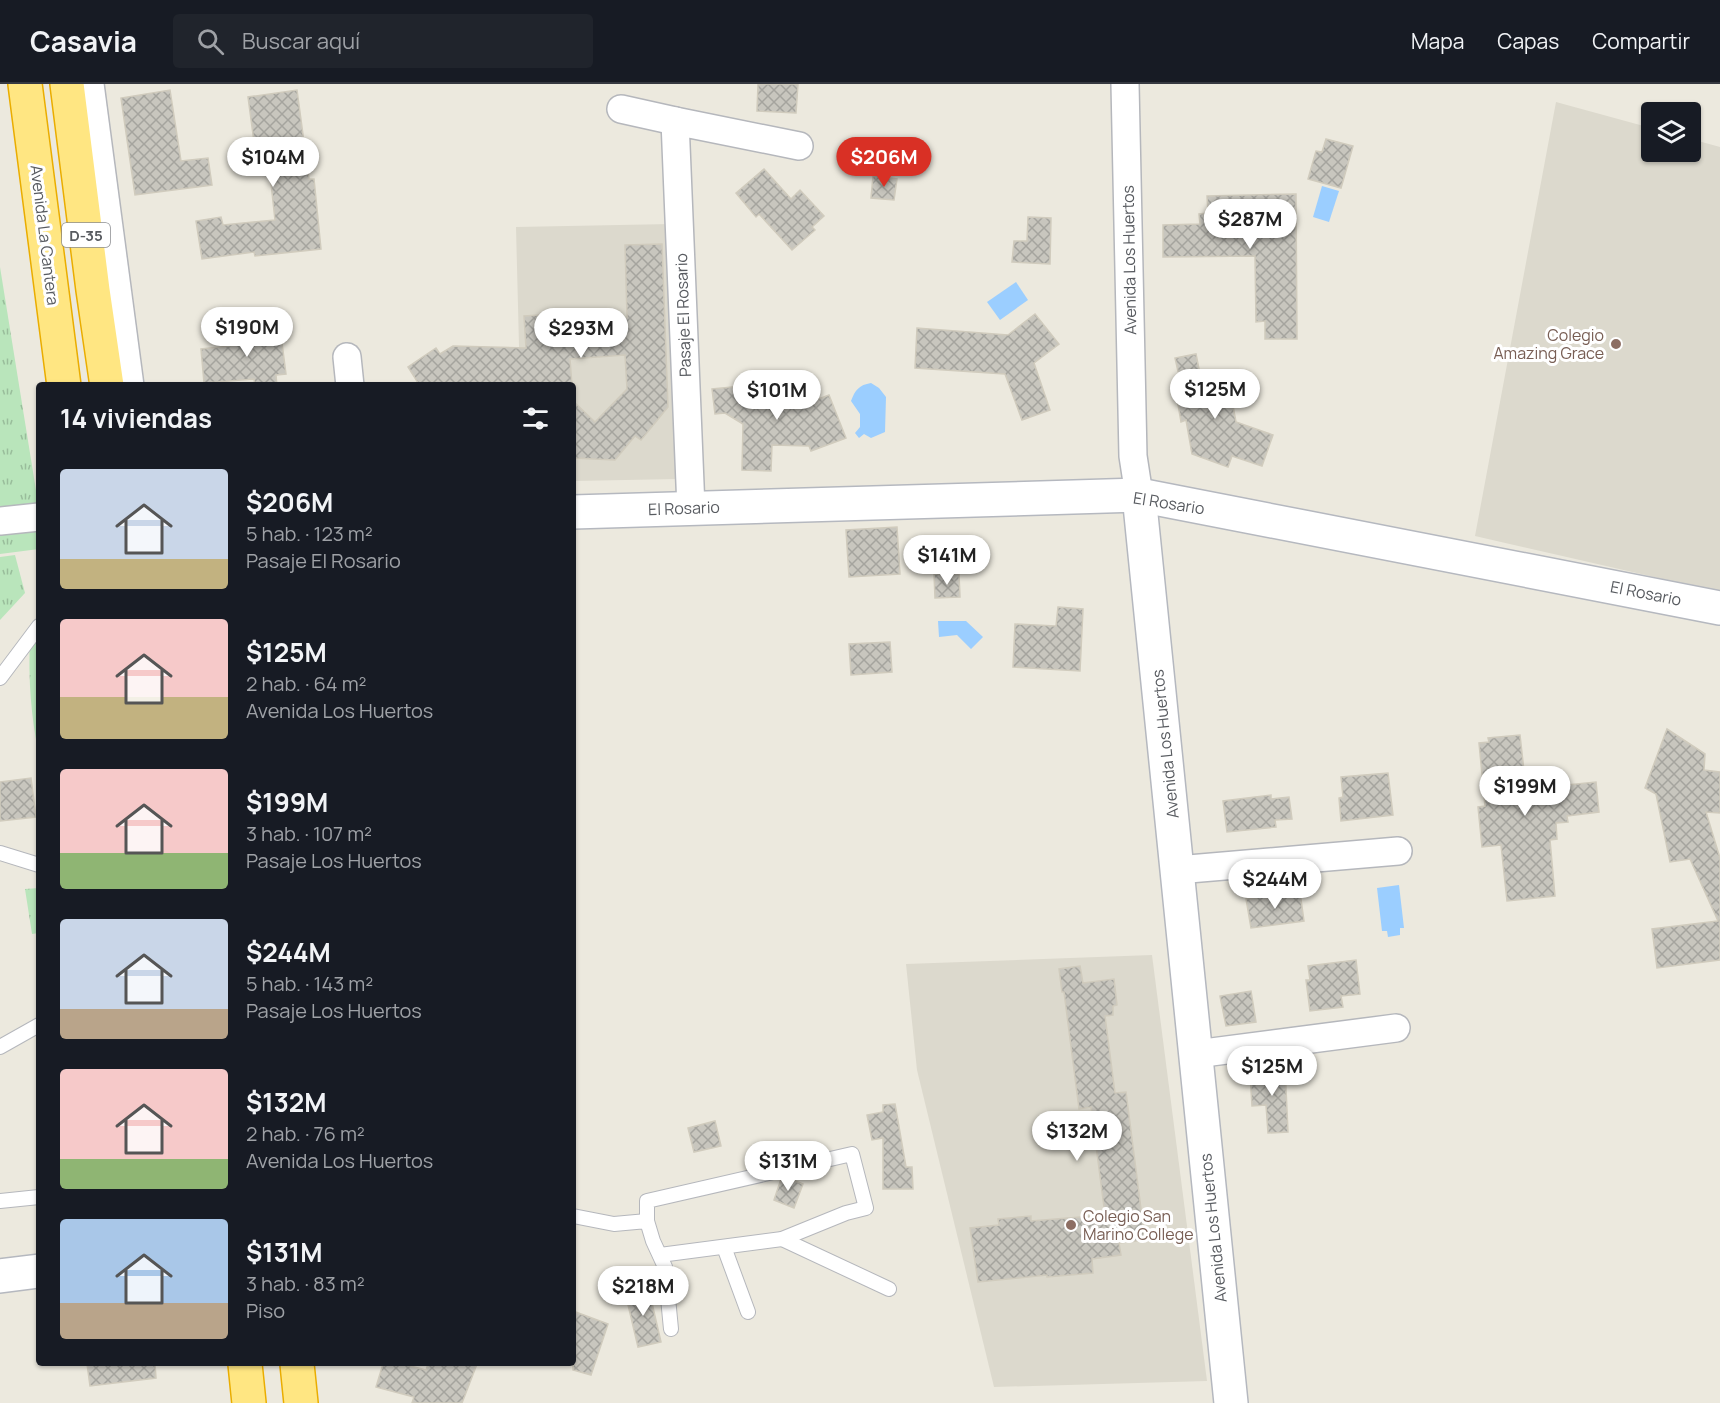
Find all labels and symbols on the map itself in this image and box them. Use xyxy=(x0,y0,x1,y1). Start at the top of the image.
pin: $104M xyxy=(231,137,315,188)
pin: $206M xyxy=(842,137,926,188)
street label: Avenida La Cantera xyxy=(25,164,65,306)
street label: Avenida Los Huertos xyxy=(1117,185,1141,335)
pin: $287M xyxy=(1208,199,1292,250)
road number: D-35 xyxy=(62,223,110,247)
street label: Pasaje El Rosario xyxy=(670,253,696,377)
pin: $190M xyxy=(205,307,289,358)
pin: $293M xyxy=(539,308,623,359)
place label: Colegio Amazing Grace xyxy=(1493,324,1604,364)
marker: Colegio Amazing Grace xyxy=(1609,337,1623,351)
pin: $125M xyxy=(1173,369,1257,420)
pin: $101M xyxy=(735,370,819,421)
street label: El Rosario xyxy=(1132,487,1206,519)
street label: El Rosario xyxy=(648,496,720,520)
pin: $141M xyxy=(905,535,989,586)
street label: El Rosario xyxy=(1609,575,1683,611)
street label: Avenida Los Huertos xyxy=(1146,668,1184,820)
pin: $199M xyxy=(1483,766,1567,817)
pin: $244M xyxy=(1233,859,1317,910)
pin: $125M xyxy=(1230,1046,1314,1097)
pin: $132M xyxy=(1035,1111,1119,1162)
pin: $131M xyxy=(746,1141,830,1192)
street label: Avenida Los Huertos xyxy=(1194,1152,1232,1304)
place label: Colegio San Marino College xyxy=(1083,1205,1194,1245)
marker: Colegio San Marino College xyxy=(1064,1218,1078,1232)
pin: $218M xyxy=(601,1266,685,1317)

